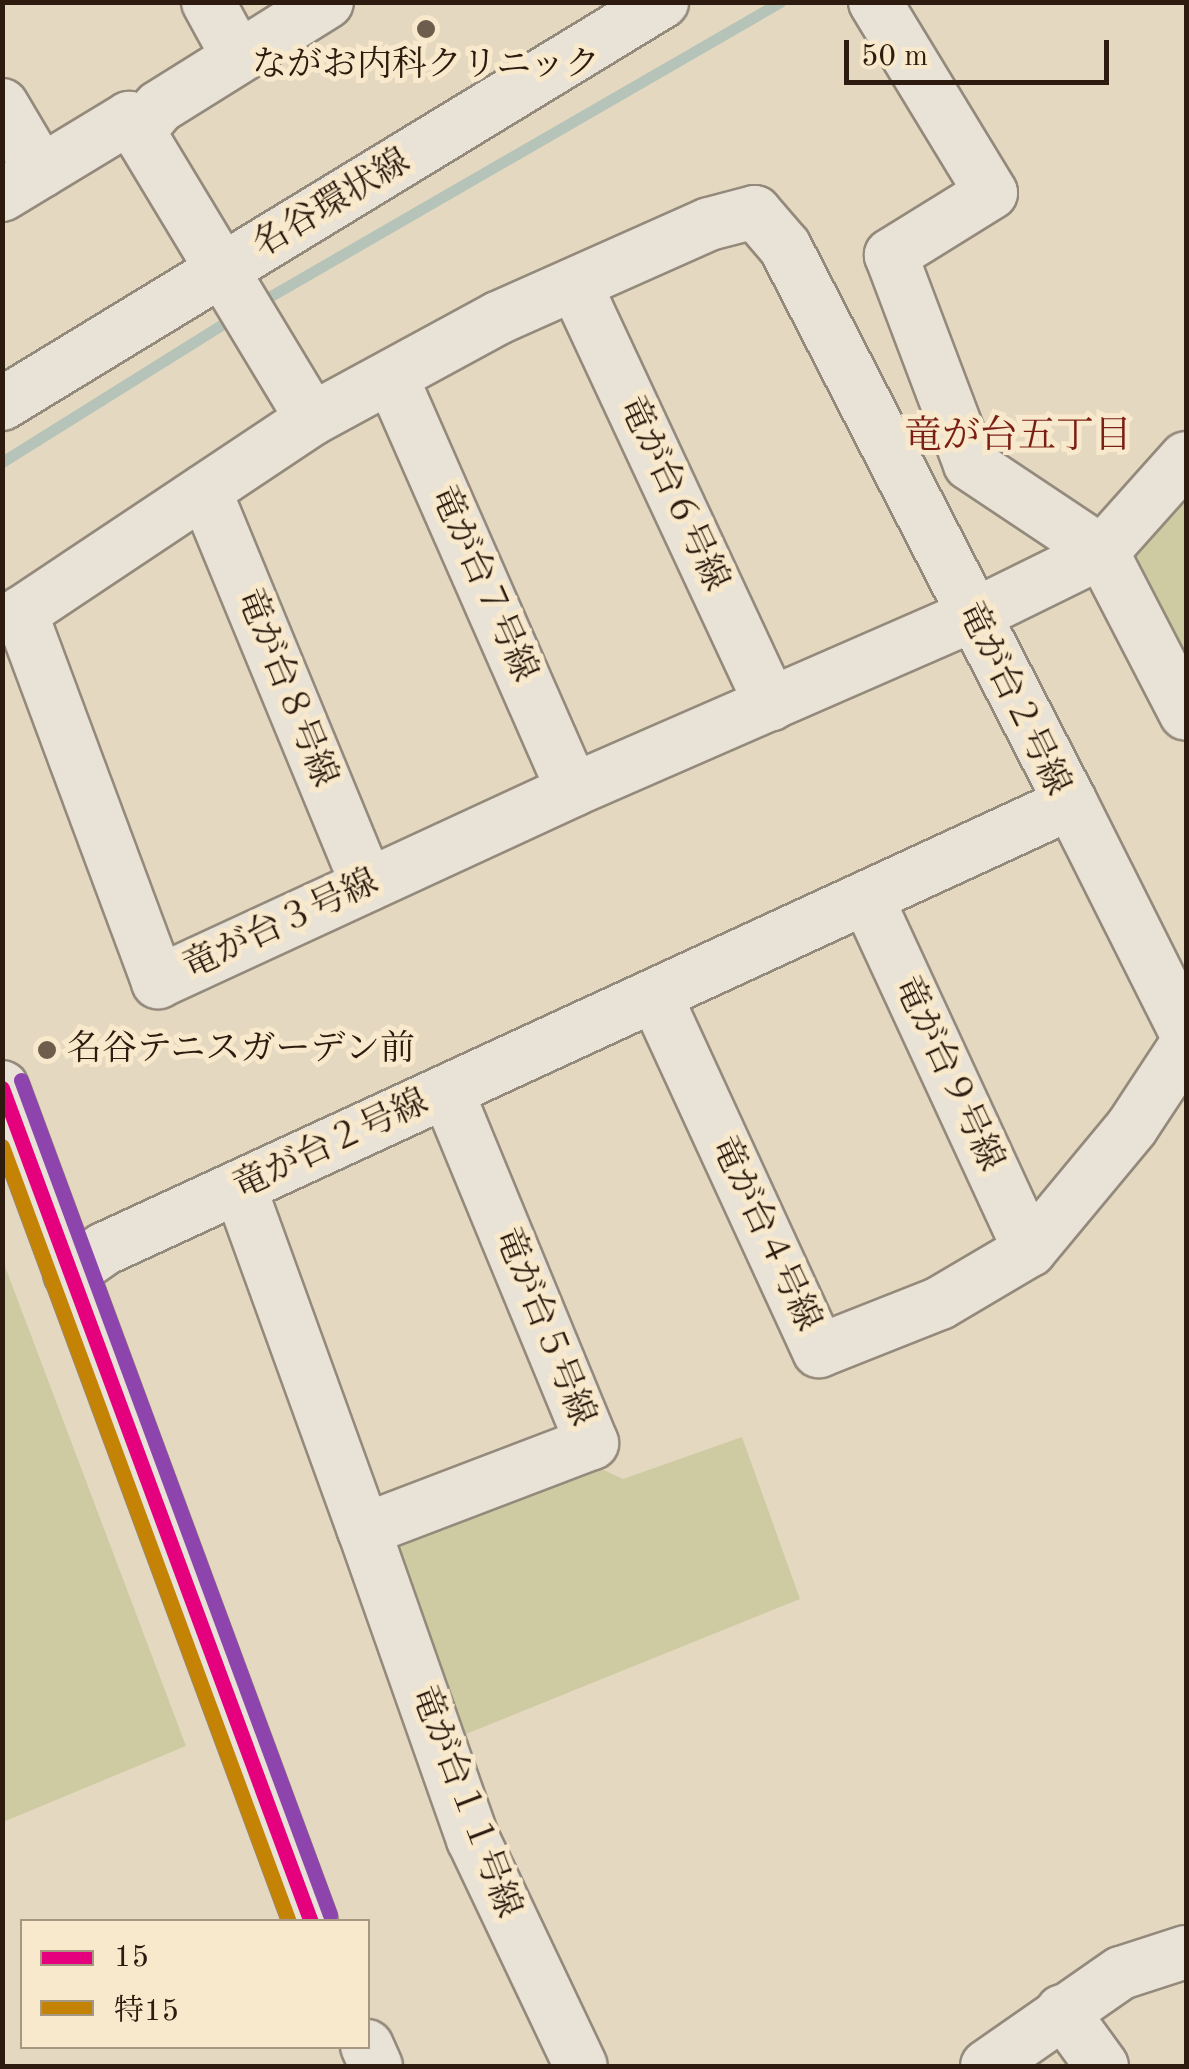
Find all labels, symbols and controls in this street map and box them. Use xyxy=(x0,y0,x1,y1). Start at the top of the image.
marker: ながお内科クリニック xyxy=(415,18,437,40)
scale bar xyxy=(849,20,1114,82)
text: 50 m xyxy=(861,42,928,72)
place label: ながお内科クリニック xyxy=(251,45,601,87)
street label: 名谷環状線 xyxy=(246,141,418,267)
street label: 竜が台６号線 xyxy=(610,390,736,598)
district label: 竜が台五丁目 xyxy=(904,415,1132,461)
street label: 竜が台７号線 xyxy=(421,480,545,688)
street label: 竜が台８号線 xyxy=(227,583,345,793)
street label: 竜が台２号線 xyxy=(948,595,1078,803)
street label: 竜が台３号線 xyxy=(177,862,385,988)
street label: 竜が台９号線 xyxy=(885,970,1011,1178)
place label: 名谷テニスガーデン前 xyxy=(67,1029,417,1071)
marker: 名谷テニスガーデン前 xyxy=(36,1039,58,1061)
street label: 竜が台２号線 xyxy=(227,1082,435,1208)
street label: 竜が台４号線 xyxy=(702,1130,828,1338)
street label: 竜が台５号線 xyxy=(485,1222,603,1432)
street label: 竜が台１１号線 xyxy=(401,1680,529,1924)
legend xyxy=(20,1919,370,2049)
text: 15 xyxy=(114,1943,149,1973)
text: 特15 xyxy=(114,1997,179,2027)

